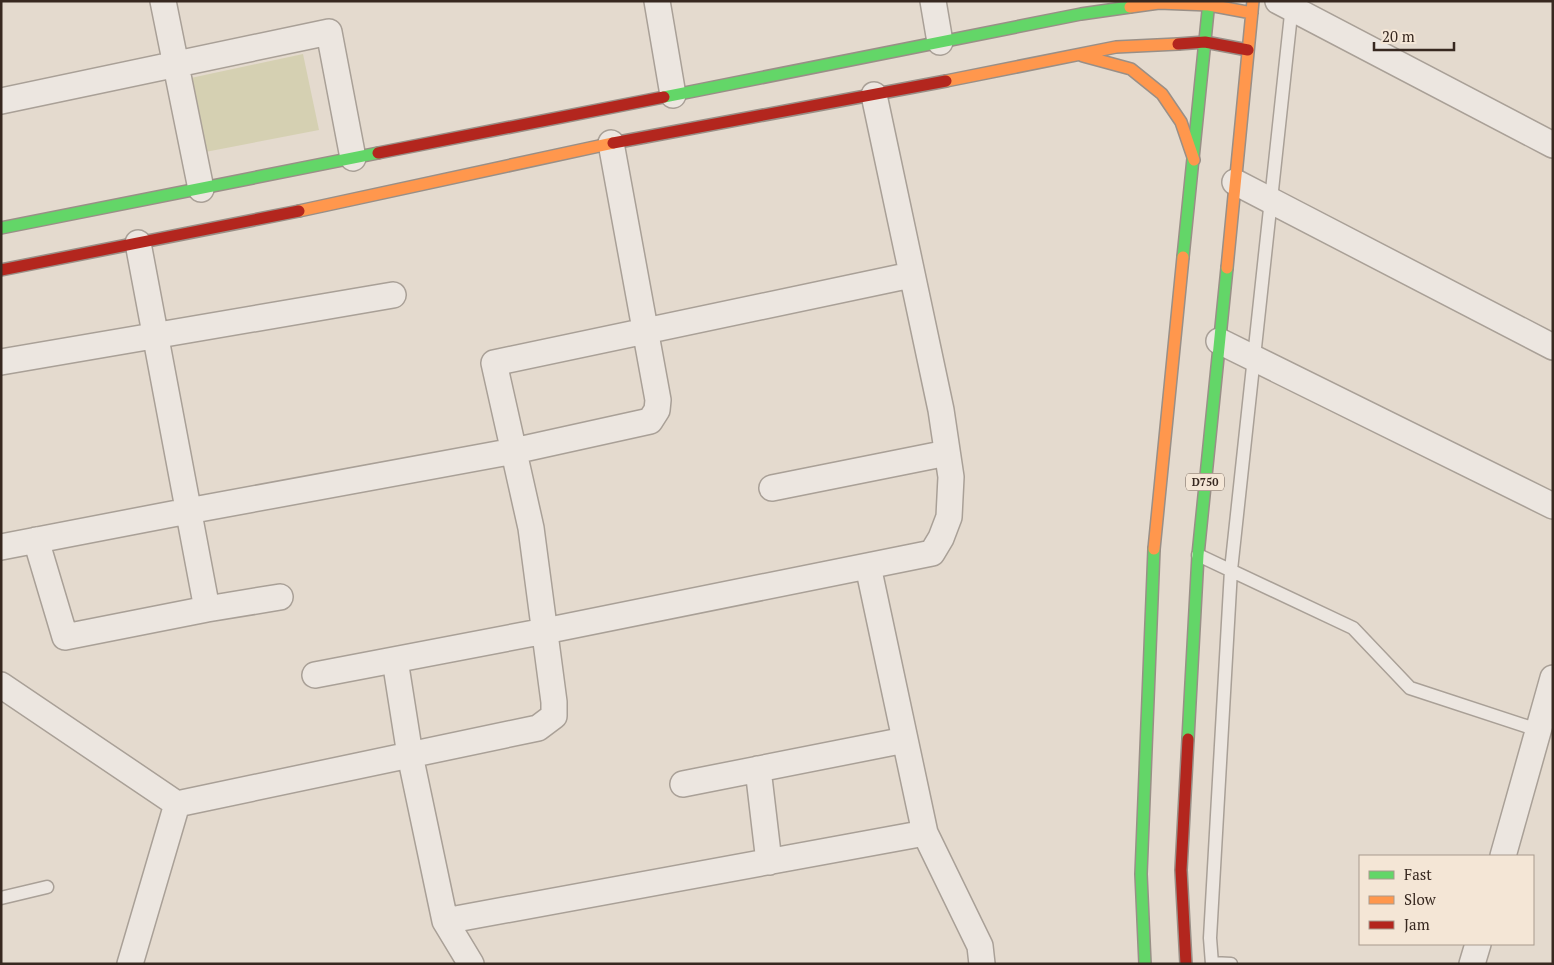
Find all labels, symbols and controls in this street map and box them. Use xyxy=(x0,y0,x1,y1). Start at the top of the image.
scale bar xyxy=(1374,20,1454,52)
text: 20 m xyxy=(1382,26,1415,46)
road number: D750 xyxy=(1186,474,1224,491)
legend xyxy=(1359,855,1534,945)
text: Fast xyxy=(1404,864,1432,884)
text: Slow xyxy=(1404,889,1437,909)
text: Jam xyxy=(1404,914,1430,934)

